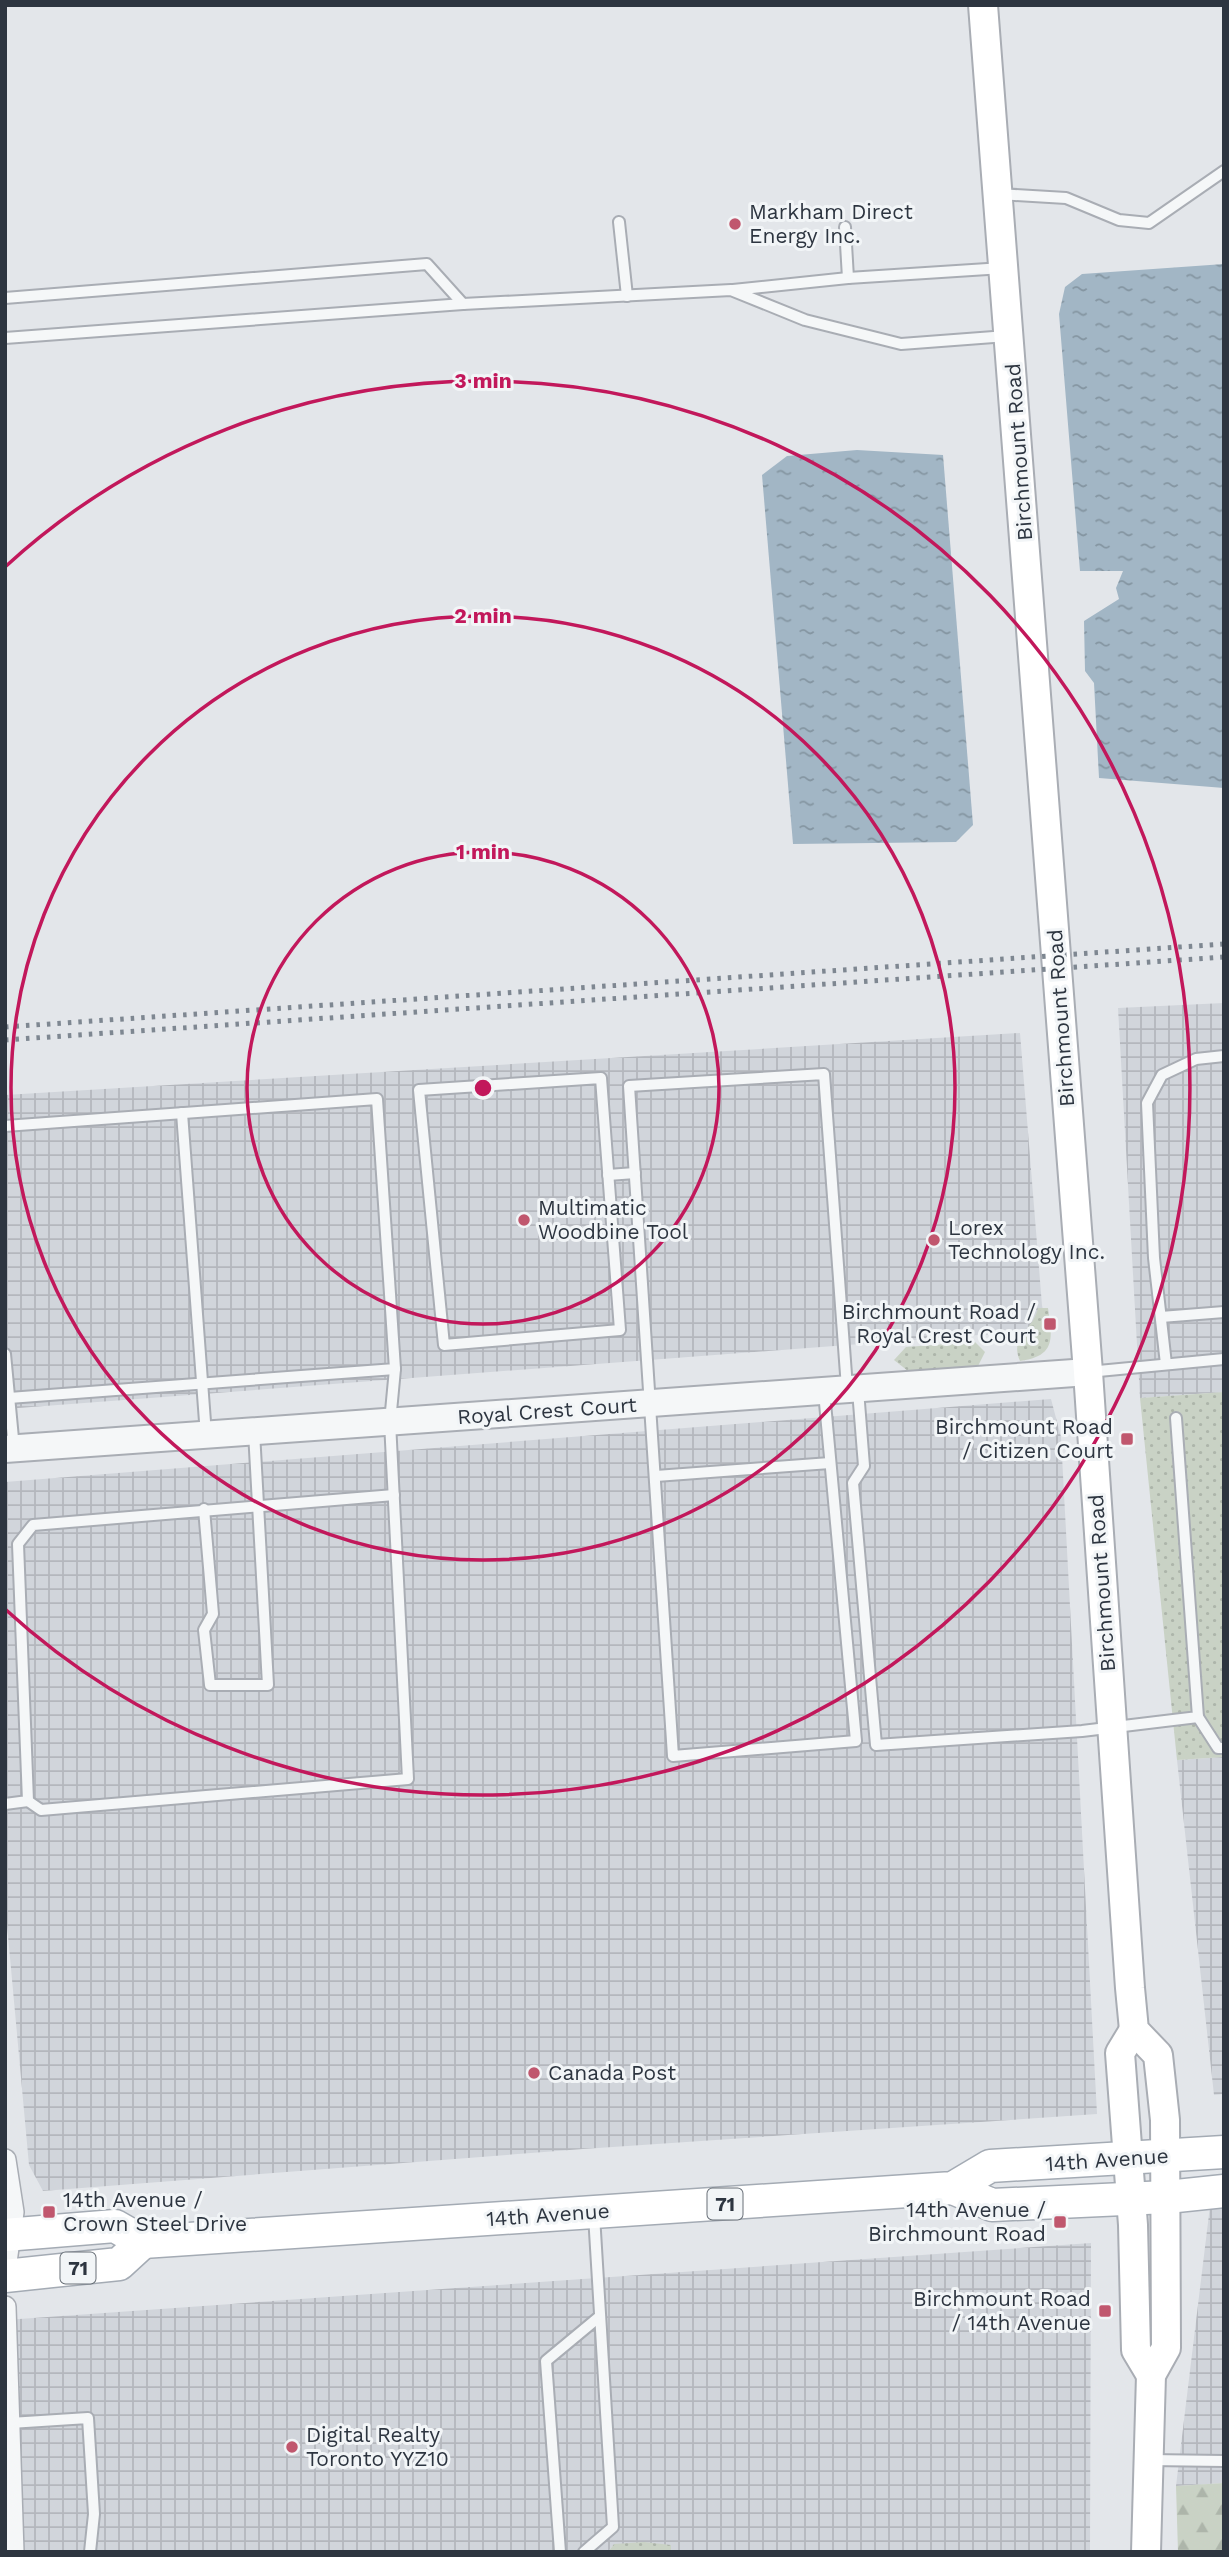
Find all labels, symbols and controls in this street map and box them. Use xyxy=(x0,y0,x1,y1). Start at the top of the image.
place label: Markham Direct Energy Inc. xyxy=(749,199,913,248)
marker: Markham Direct Energy Inc. xyxy=(727,216,743,232)
street label: Birchmount Road xyxy=(1000,362,1037,542)
text: 3 min xyxy=(454,368,512,393)
text: 2 min xyxy=(454,603,512,628)
text: 1 min xyxy=(456,839,510,864)
street label: Birchmount Road xyxy=(1042,928,1079,1108)
centre of rings xyxy=(471,1076,495,1100)
place label: Multimatic Woodbine Tool xyxy=(538,1195,689,1244)
marker: Multimatic Woodbine Tool xyxy=(516,1212,532,1228)
place label: Lorex Technology Inc. xyxy=(948,1215,1105,1264)
marker: Lorex Technology Inc. xyxy=(926,1232,942,1248)
place label: Birchmount Road / Royal Crest Court xyxy=(842,1299,1036,1348)
marker: Birchmount Road / Royal Crest Court xyxy=(1042,1316,1058,1332)
street label: Royal Crest Court xyxy=(456,1392,638,1429)
place label: Birchmount Road / Citizen Court xyxy=(935,1414,1113,1463)
marker: Birchmount Road / Citizen Court xyxy=(1119,1431,1135,1447)
street label: Birchmount Road xyxy=(1083,1493,1120,1673)
place label: Canada Post xyxy=(548,2060,676,2085)
marker: Canada Post xyxy=(526,2065,542,2081)
street label: 14th Avenue xyxy=(1045,2143,1169,2176)
place label: 14th Avenue / Crown Steel Drive xyxy=(63,2187,247,2236)
road number: 71 xyxy=(708,2188,742,2220)
place label: 14th Avenue / Birchmount Road xyxy=(868,2197,1046,2246)
street label: 14th Avenue xyxy=(486,2198,610,2231)
marker: 14th Avenue / Crown Steel Drive xyxy=(41,2204,57,2220)
marker: 14th Avenue / Birchmount Road xyxy=(1052,2214,1068,2230)
road number: 71 xyxy=(60,2252,96,2284)
place label: Birchmount Road / 14th Avenue xyxy=(913,2286,1091,2335)
marker: Birchmount Road / 14th Avenue xyxy=(1097,2303,1113,2319)
place label: Digital Realty Toronto YYZ10 xyxy=(306,2422,449,2471)
marker: Digital Realty Toronto YYZ10 xyxy=(284,2439,300,2455)

